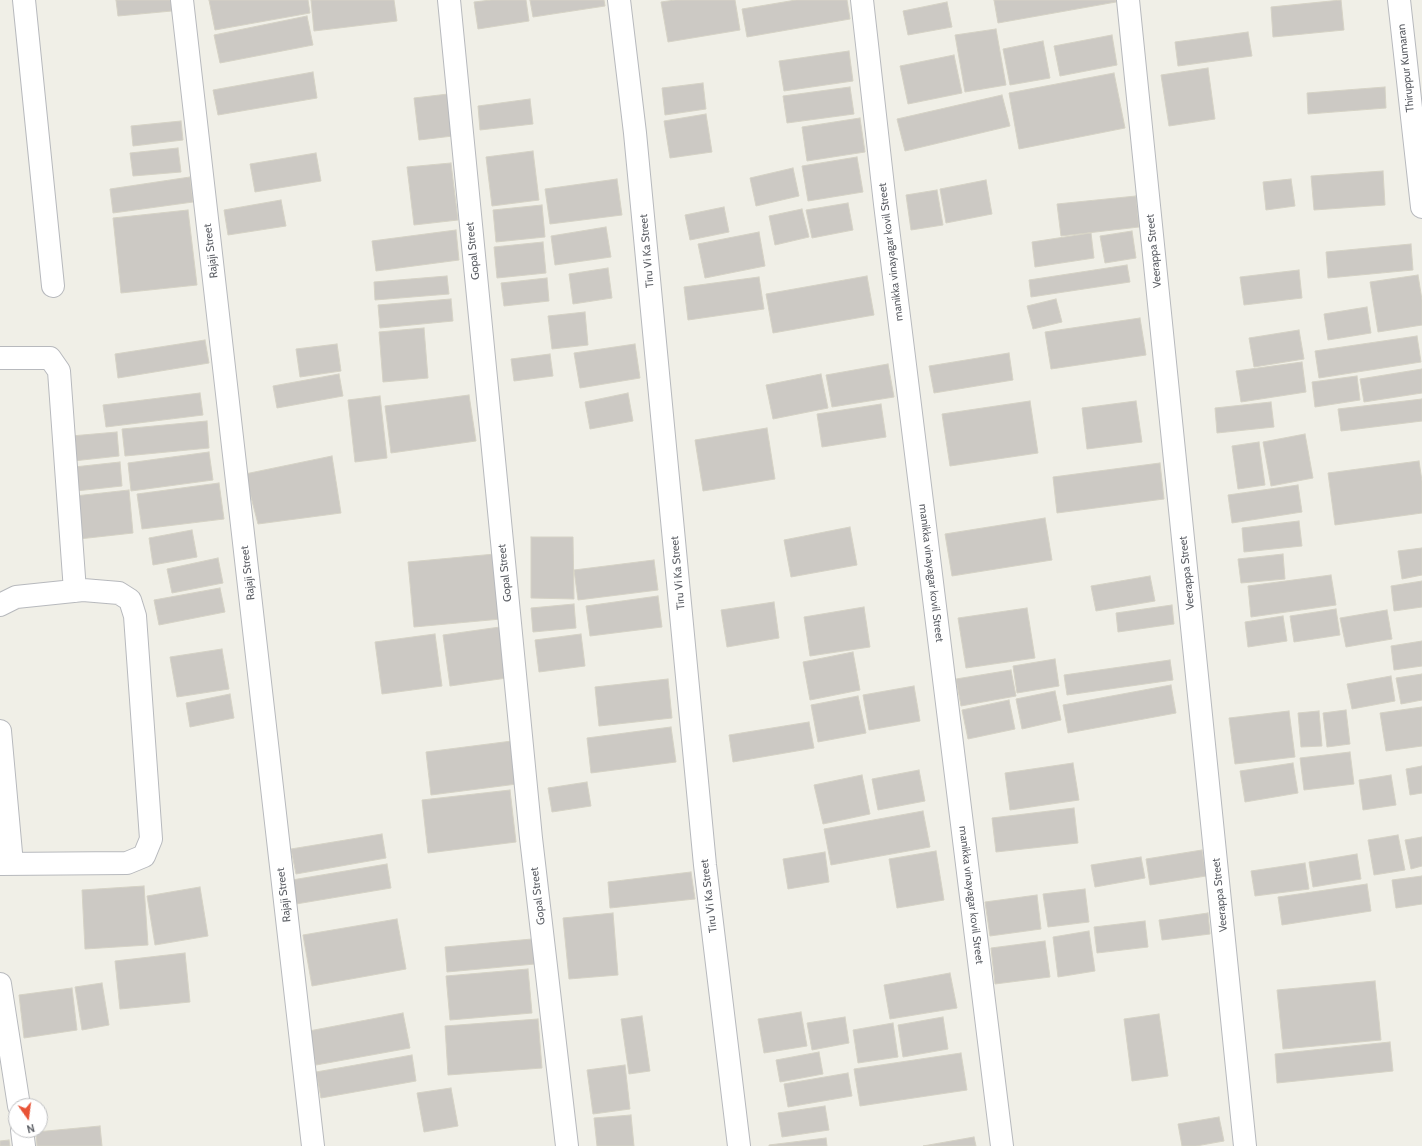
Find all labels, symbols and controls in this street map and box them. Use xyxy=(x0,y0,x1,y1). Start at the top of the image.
street label: Thiruppur Kumaran xyxy=(1395,23,1417,113)
street label: manikka vinayagar kovil Street xyxy=(876,182,906,322)
street label: Veerappa Street xyxy=(1144,213,1164,289)
street label: Tiru Vi Ka Street xyxy=(637,214,657,288)
street label: Gopal Street xyxy=(463,221,483,281)
street label: Rajaji Street xyxy=(201,223,221,279)
street label: manikka vinayagar kovil Street xyxy=(916,503,946,643)
street label: Veerappa Street xyxy=(1177,535,1197,611)
street label: Tiru Vi Ka Street xyxy=(668,536,688,610)
street label: Gopal Street xyxy=(495,543,515,603)
street label: Rajaji Street xyxy=(238,545,258,601)
street label: manikka vinayagar kovil Street xyxy=(956,825,986,965)
street label: Veerappa Street xyxy=(1210,857,1230,933)
street label: Tiru Vi Ka Street xyxy=(698,858,720,934)
street label: Gopal Street xyxy=(528,866,548,926)
street label: Rajaji Street xyxy=(274,867,294,923)
north arrow xyxy=(8,1098,48,1138)
text: N xyxy=(25,1121,36,1136)

